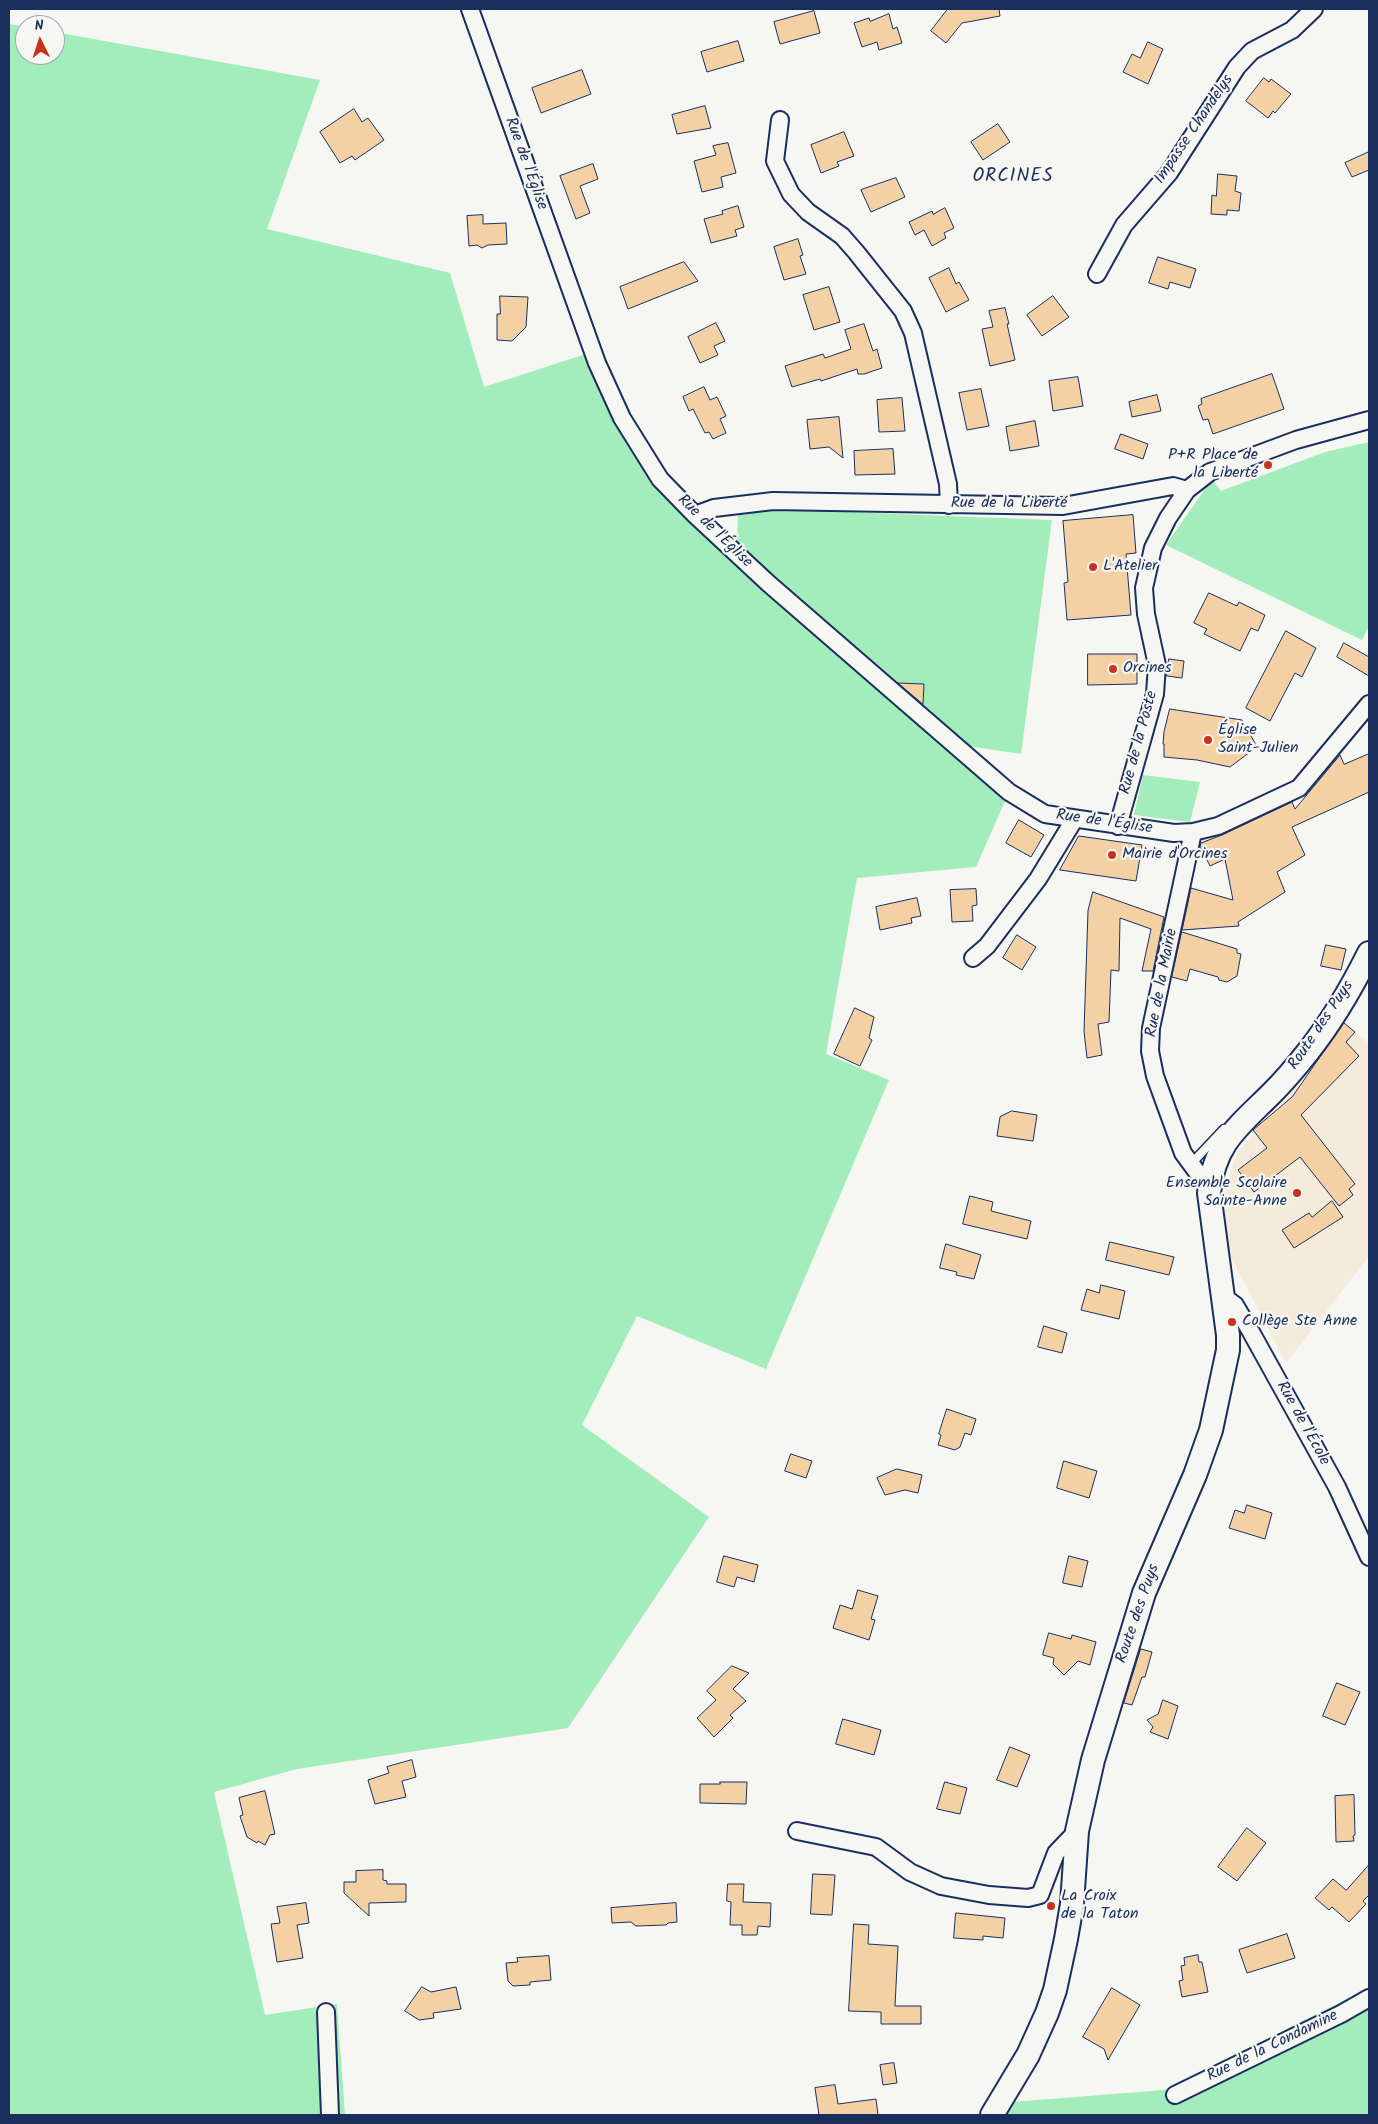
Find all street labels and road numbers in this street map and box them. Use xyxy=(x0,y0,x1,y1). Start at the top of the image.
street label: Impasse Chandelys xyxy=(1151,72,1239,188)
street label: Rue de l'Église xyxy=(499,115,551,213)
street label: Rue de l'Église xyxy=(672,491,756,573)
street label: Rue de la Liberté xyxy=(951,494,1067,514)
street label: Rue de la Poste xyxy=(1117,689,1163,797)
street label: Rue de l'Église xyxy=(1055,807,1153,839)
street label: Rue de la Mairie xyxy=(1143,927,1183,1039)
street label: Route des Puys xyxy=(1285,978,1359,1074)
street label: Rue de l'École xyxy=(1271,1379,1333,1469)
street label: Route des Puys xyxy=(1113,1562,1165,1666)
street label: Rue de la Condamine xyxy=(1204,2007,1342,2087)

